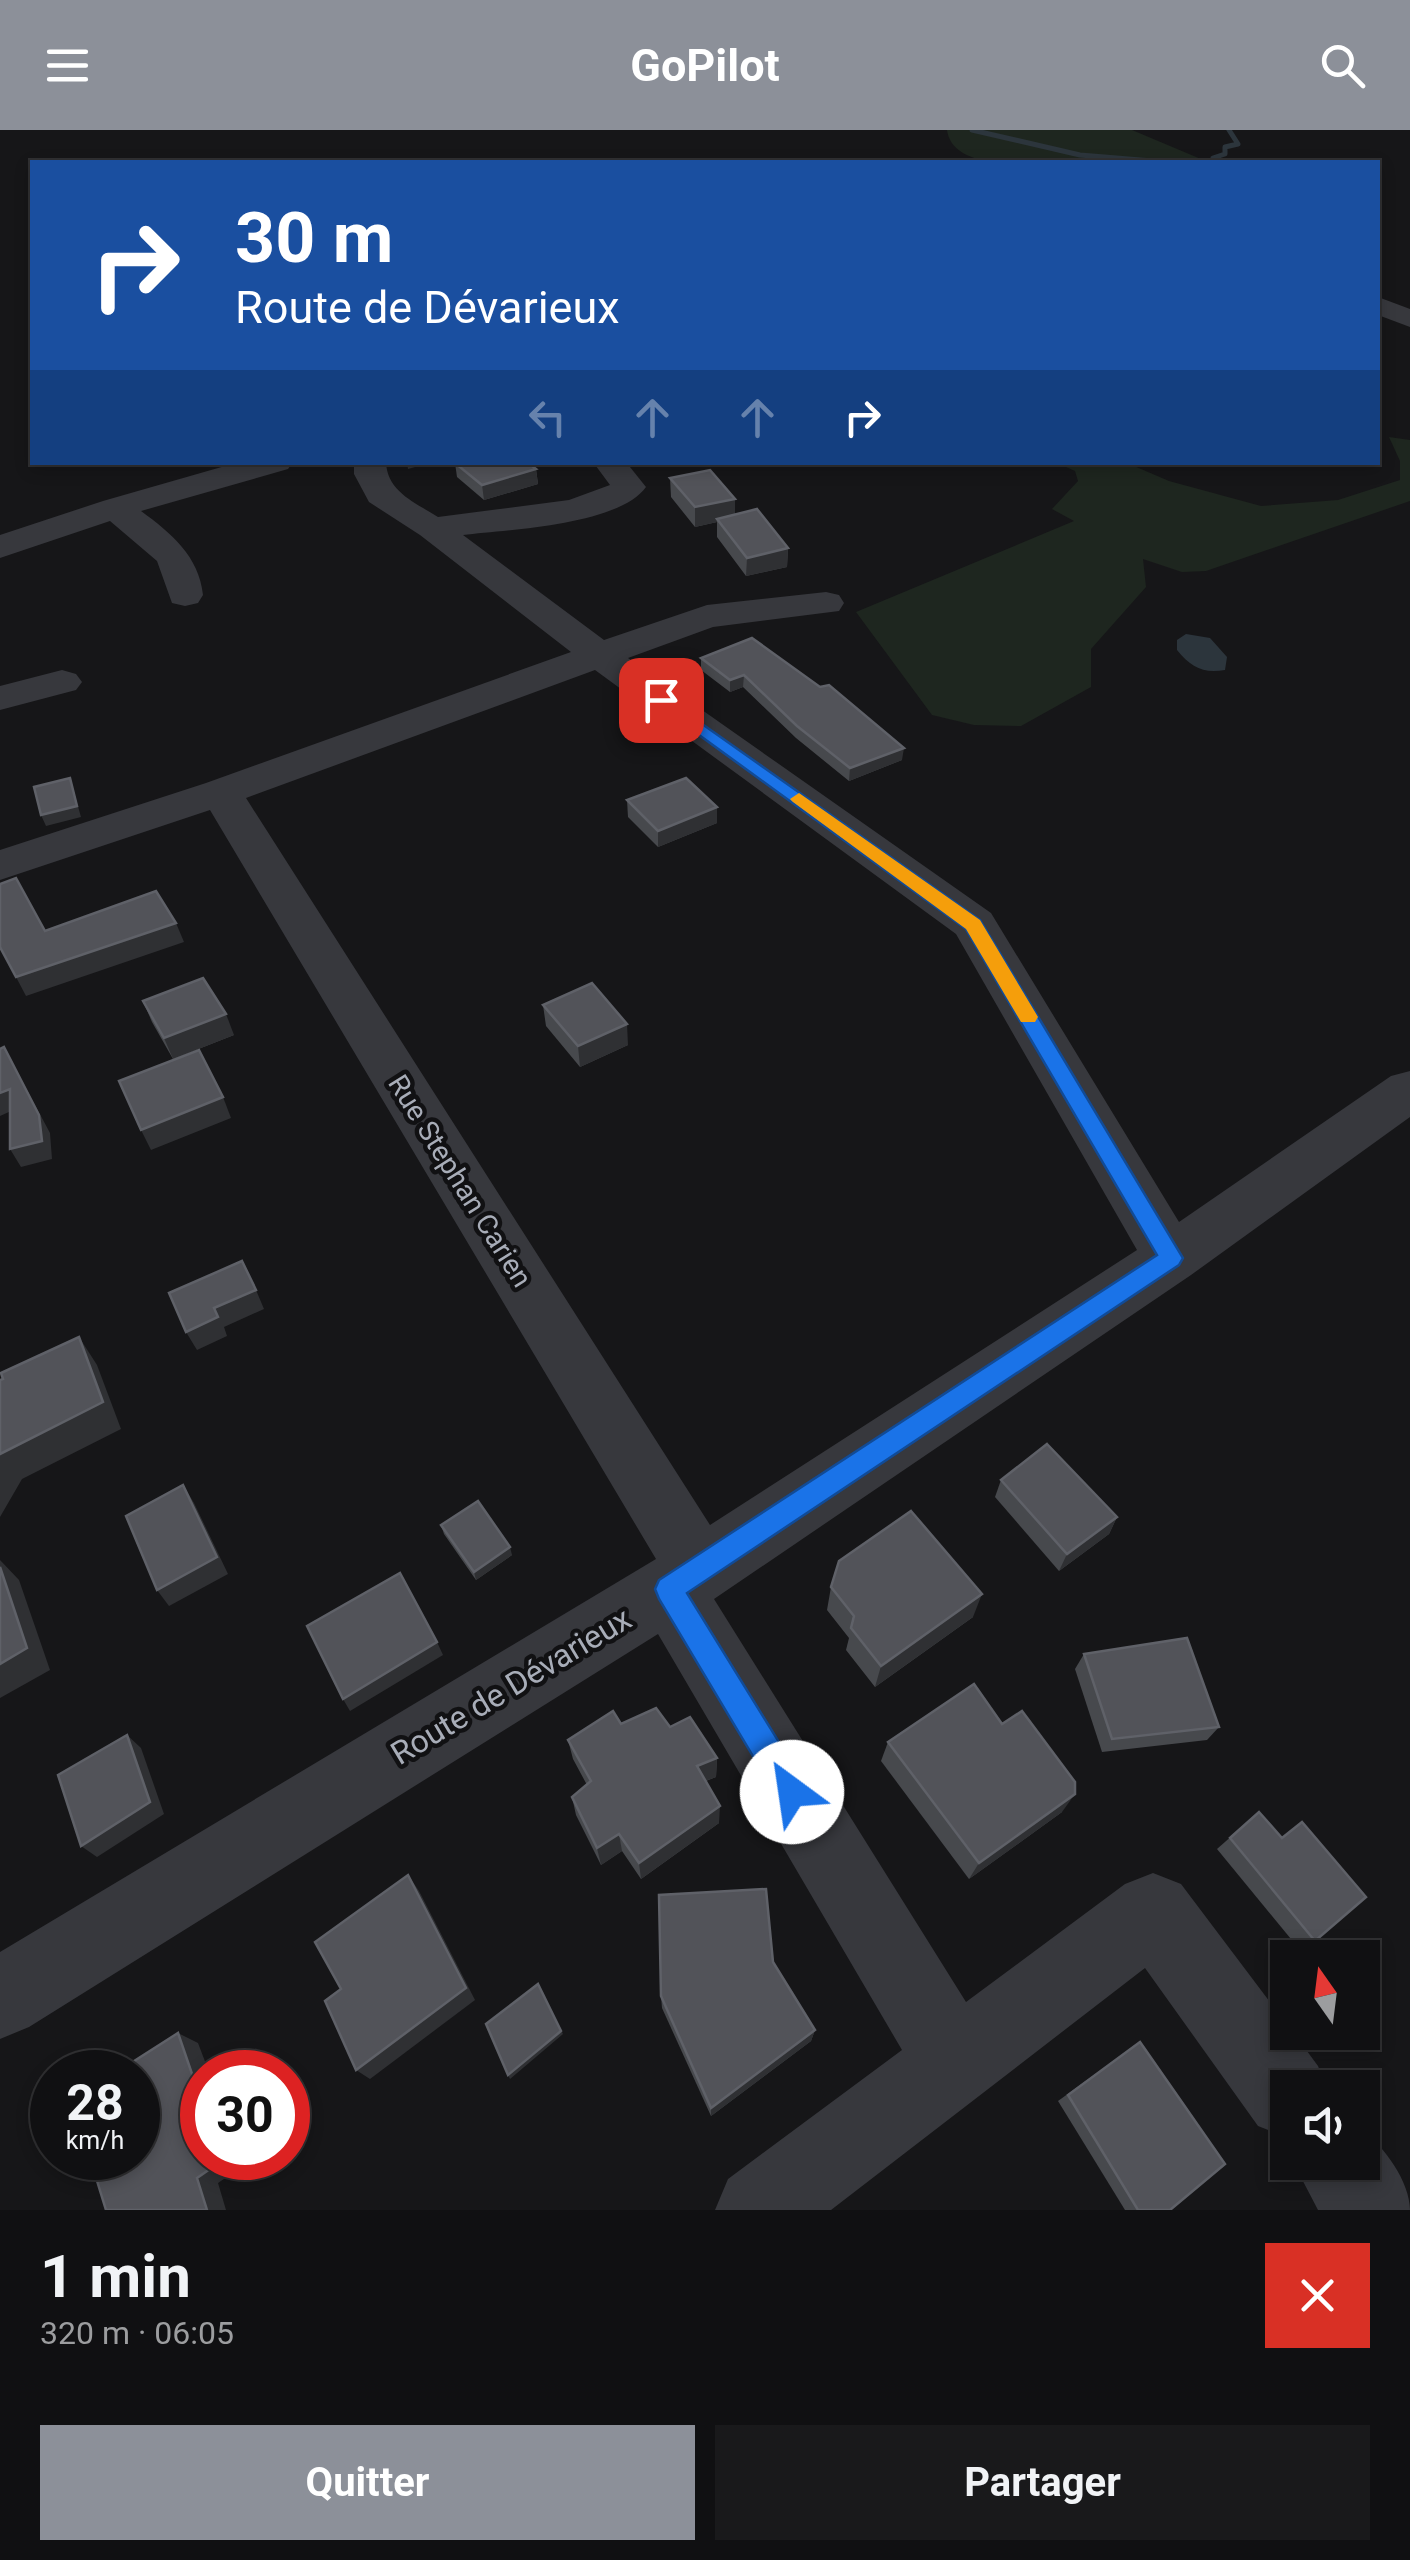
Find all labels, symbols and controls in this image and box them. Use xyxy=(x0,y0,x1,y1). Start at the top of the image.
icon: menu xyxy=(40,38,95,93)
icon: search xyxy=(1315,38,1370,93)
text: GoPilot xyxy=(630,39,780,92)
text: 30 m xyxy=(235,197,393,279)
icon: right xyxy=(70,200,200,330)
text: Route de Dévarieux xyxy=(235,281,620,334)
icon: left xyxy=(520,390,575,445)
icon: ahead xyxy=(625,390,680,445)
icon: ahead xyxy=(730,390,785,445)
icon: right xyxy=(835,390,890,445)
pin xyxy=(619,658,704,743)
icon: arrive xyxy=(634,673,689,728)
street label: Rue Stephan Carien xyxy=(381,1069,539,1293)
street label: Route de Dévarieux xyxy=(384,1599,638,1773)
position arrow xyxy=(740,1740,844,1844)
north arrow xyxy=(1270,1940,1380,2050)
map controls xyxy=(1270,1940,1380,2180)
speed limit sign: 30 xyxy=(180,2050,310,2180)
button: sound xyxy=(1270,2070,1380,2180)
text: 28 xyxy=(66,2074,124,2132)
text: km/h xyxy=(66,2126,124,2155)
text: 1 min xyxy=(40,2241,191,2312)
button: close xyxy=(1265,2243,1370,2348)
text: 320 m · 06:05 xyxy=(40,2314,234,2352)
button: Quitter xyxy=(40,2425,695,2540)
button: Partager xyxy=(715,2425,1370,2540)

